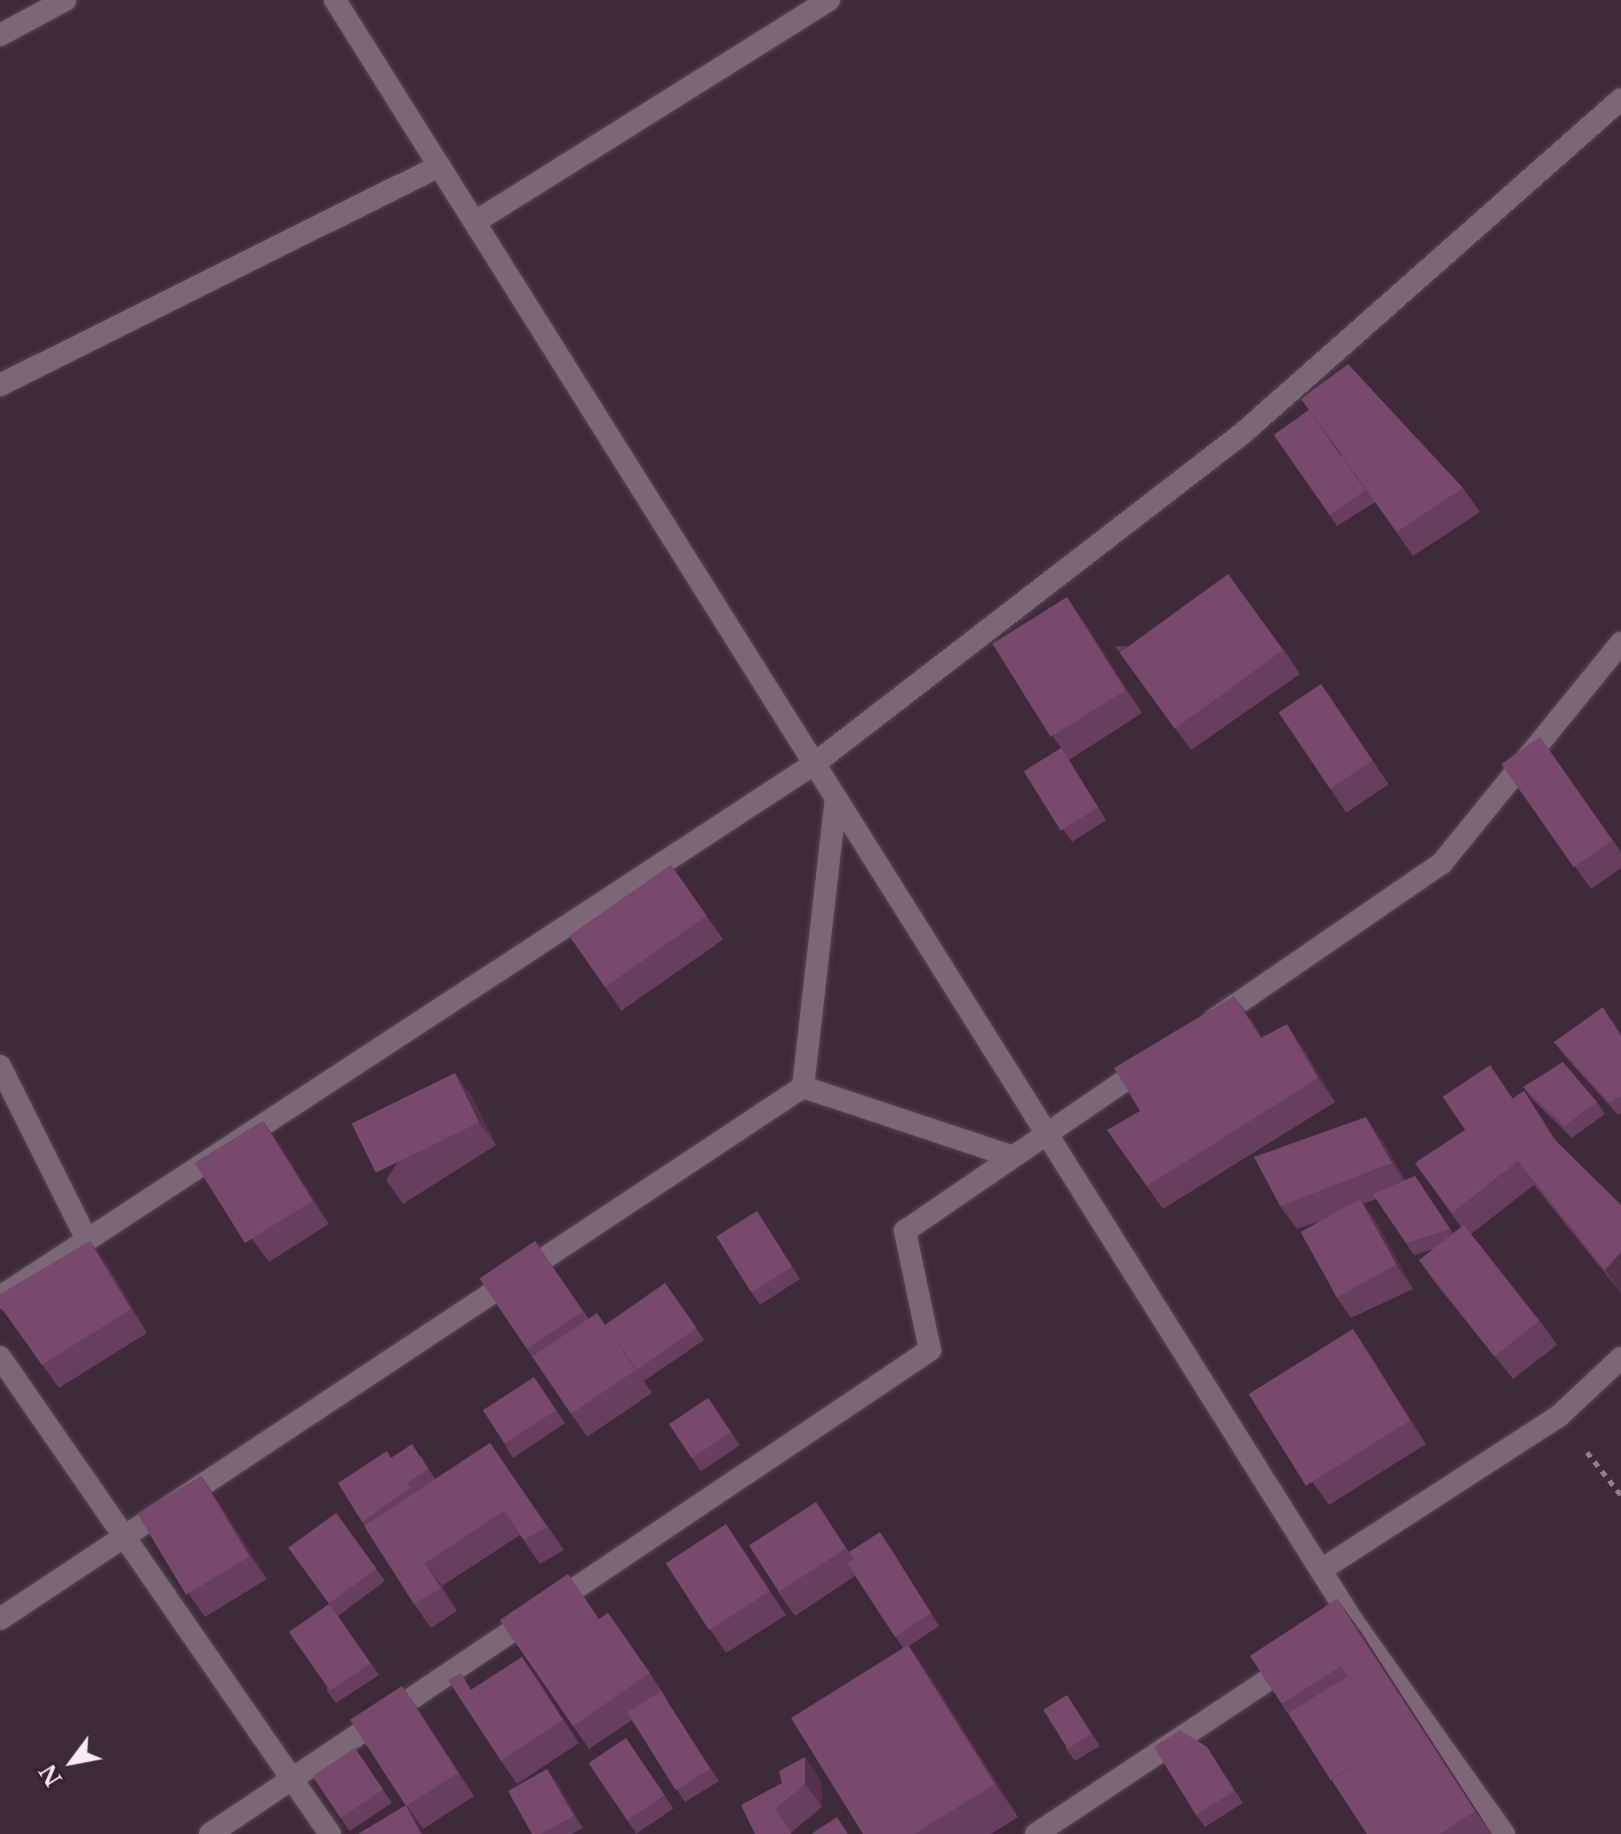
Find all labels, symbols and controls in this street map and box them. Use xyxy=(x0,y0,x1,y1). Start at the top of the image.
north arrow xyxy=(32,1722,112,1802)
text: N xyxy=(34,1759,68,1791)

